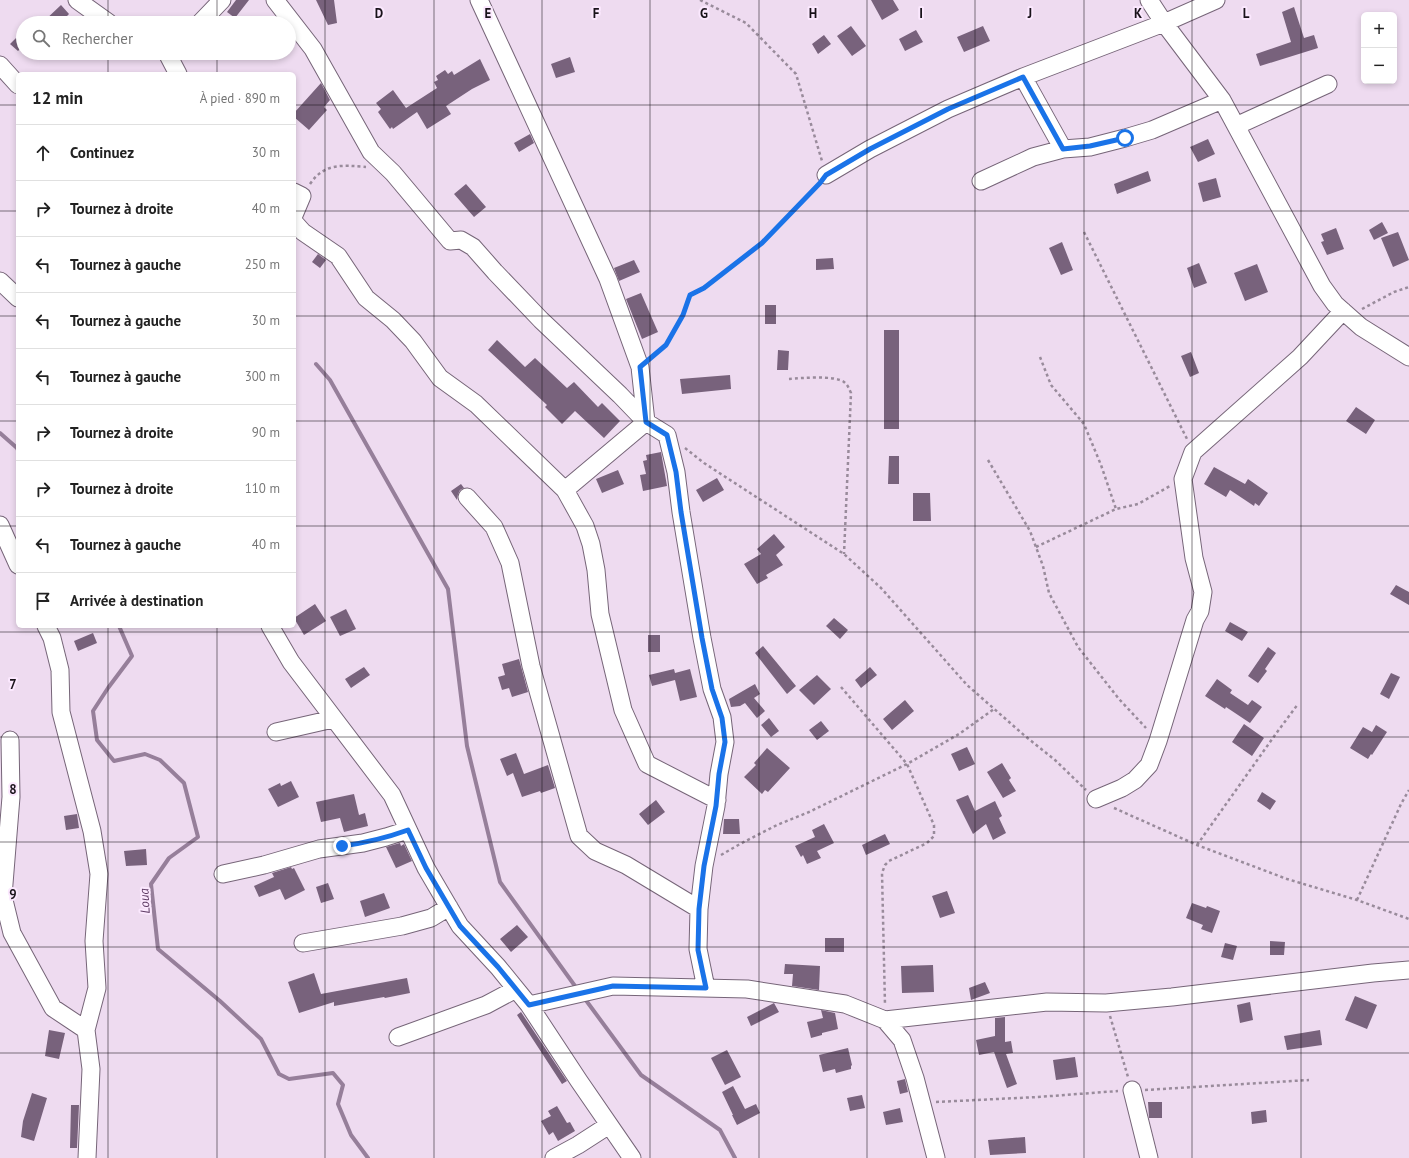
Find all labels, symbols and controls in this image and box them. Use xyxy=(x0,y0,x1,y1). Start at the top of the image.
text: D xyxy=(375,5,383,22)
text: E xyxy=(485,5,492,22)
text: F xyxy=(593,5,600,22)
text: G xyxy=(700,5,708,22)
text: H xyxy=(809,5,817,22)
text: I xyxy=(919,5,923,22)
text: J xyxy=(1027,5,1032,22)
text: K xyxy=(1134,5,1142,22)
text: L xyxy=(1243,5,1250,22)
map controls xyxy=(1361,12,1397,84)
button: + xyxy=(1361,12,1397,48)
search box xyxy=(16,16,296,60)
icon: search xyxy=(30,27,52,49)
text: Rechercher xyxy=(62,29,133,48)
button: − xyxy=(1361,48,1397,84)
text: 12 min xyxy=(32,87,83,109)
text: À pied · 890 m xyxy=(200,90,280,107)
route start xyxy=(1116,129,1134,147)
icon: ahead xyxy=(32,142,54,164)
text: Continuez xyxy=(70,143,134,162)
text: 30 m xyxy=(252,144,280,161)
icon: right xyxy=(32,198,54,220)
text: Tournez à droite xyxy=(70,199,173,218)
text: 40 m xyxy=(252,200,280,217)
icon: left xyxy=(32,254,54,276)
text: Tournez à gauche xyxy=(70,255,181,274)
text: 250 m xyxy=(245,256,280,273)
icon: left xyxy=(32,310,54,332)
text: Tournez à gauche xyxy=(70,311,181,330)
text: 30 m xyxy=(252,312,280,329)
icon: left xyxy=(32,366,54,388)
text: Tournez à gauche xyxy=(70,367,181,386)
text: 300 m xyxy=(245,368,280,385)
icon: right xyxy=(32,422,54,444)
text: Tournez à droite xyxy=(70,423,173,442)
text: 90 m xyxy=(252,424,280,441)
icon: right xyxy=(32,478,54,500)
text: Tournez à droite xyxy=(70,479,173,498)
text: 110 m xyxy=(245,480,280,497)
icon: left xyxy=(32,534,54,556)
text: Tournez à gauche xyxy=(70,535,181,554)
text: 40 m xyxy=(252,536,280,553)
icon: arrive xyxy=(32,590,54,612)
text: Arrivée à destination xyxy=(70,591,203,610)
text: 7 xyxy=(9,676,17,693)
text: 8 xyxy=(9,781,17,798)
route end xyxy=(333,837,351,855)
text: 9 xyxy=(9,886,17,903)
water label: Loua xyxy=(135,887,154,914)

